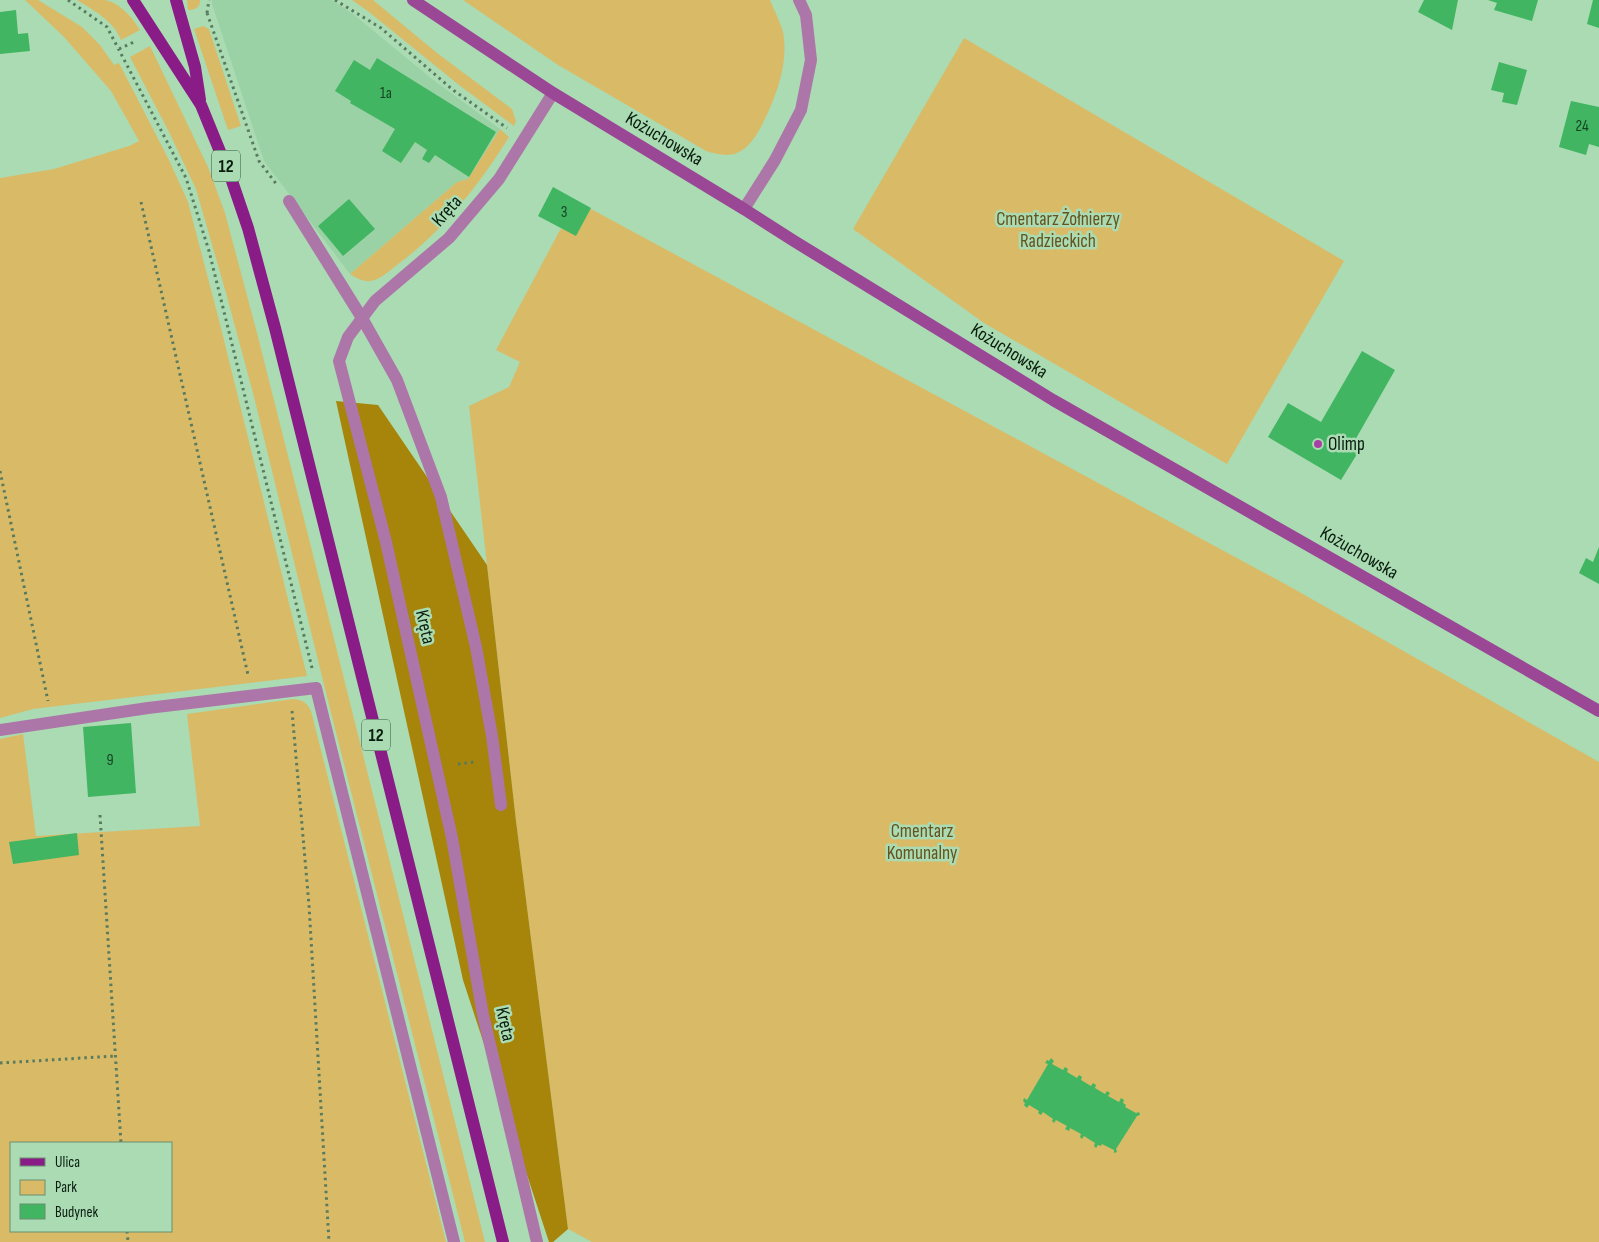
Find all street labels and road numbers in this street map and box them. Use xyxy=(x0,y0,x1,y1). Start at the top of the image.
street label: Kożuchowska xyxy=(621,107,707,171)
road number: 12 xyxy=(212,150,240,182)
street label: Kręta xyxy=(427,191,467,231)
street label: Kożuchowska xyxy=(966,318,1052,384)
street label: Kożuchowska xyxy=(1316,521,1402,585)
street label: Kręta xyxy=(410,608,440,646)
road number: 12 xyxy=(362,720,390,750)
street label: Kręta xyxy=(490,1005,520,1043)

